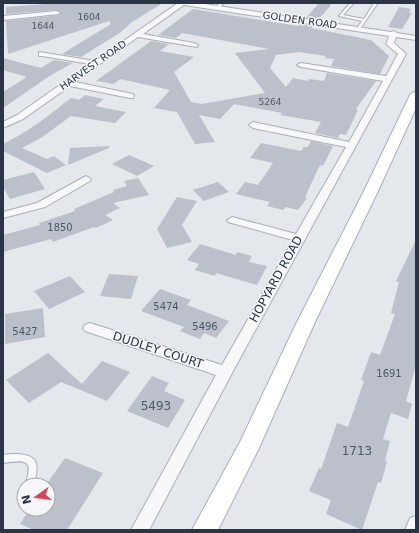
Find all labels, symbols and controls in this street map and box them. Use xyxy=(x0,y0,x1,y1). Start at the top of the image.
street label: GOLDEN ROAD xyxy=(262,9,338,31)
house number: 1604 xyxy=(78,12,101,22)
house number: 1644 xyxy=(32,21,55,31)
street label: HARVEST ROAD xyxy=(58,38,129,92)
house number: 5264 xyxy=(259,97,282,107)
house number: 1850 xyxy=(47,222,73,233)
street label: HOPYARD ROAD xyxy=(246,233,306,325)
house number: 5474 xyxy=(153,301,179,312)
house number: 5496 xyxy=(192,321,218,332)
house number: 5427 xyxy=(12,326,38,337)
street label: DUDLEY COURT xyxy=(111,329,206,371)
house number: 1691 xyxy=(376,368,402,379)
house number: 5493 xyxy=(141,399,171,413)
house number: 1713 xyxy=(342,444,372,458)
north arrow xyxy=(16,477,56,517)
text: N xyxy=(19,493,34,505)

